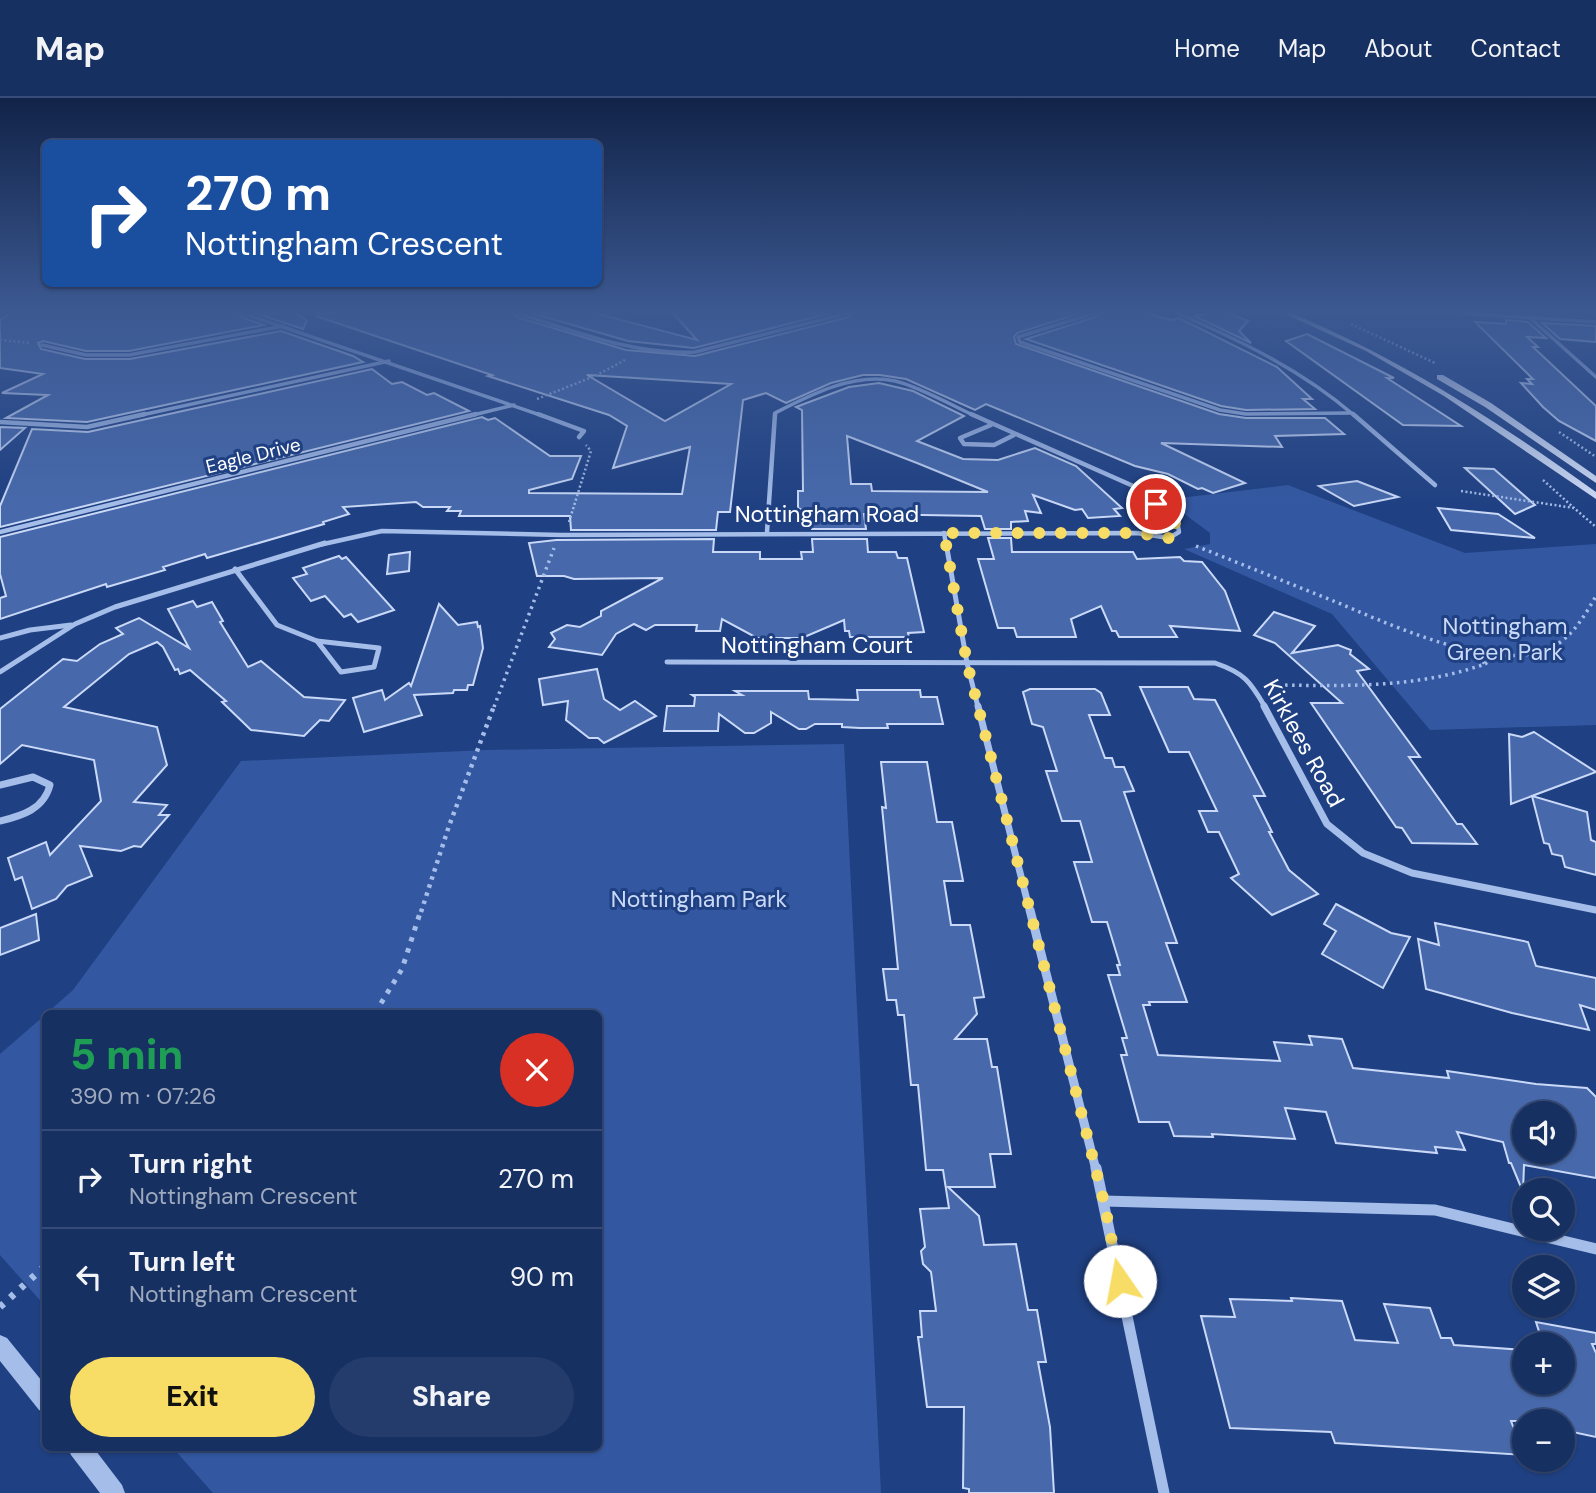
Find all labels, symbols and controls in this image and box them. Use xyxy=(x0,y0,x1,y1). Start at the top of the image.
text: Map xyxy=(35,27,105,70)
text: Home xyxy=(1174,33,1240,64)
text: Map xyxy=(1278,33,1326,64)
text: About xyxy=(1364,33,1433,64)
text: Contact xyxy=(1471,33,1561,64)
text: 270 m xyxy=(185,161,331,225)
icon: right xyxy=(70,168,161,259)
text: Nottingham Crescent xyxy=(185,223,503,265)
street label: Eagle Drive xyxy=(203,432,303,479)
pin xyxy=(1126,474,1186,534)
icon: arrive xyxy=(1137,485,1175,523)
street label: Nottingham Road xyxy=(735,499,919,529)
park label: Nottingham Green Park xyxy=(1443,611,1567,667)
street label: Nottingham Court xyxy=(721,630,913,660)
street label: Kirklees Road xyxy=(1257,674,1351,812)
park label: Nottingham Park xyxy=(611,884,788,914)
text: 5 min xyxy=(70,1027,183,1082)
button: close xyxy=(500,1033,574,1107)
text: 390 m · 07:26 xyxy=(70,1081,217,1111)
map controls xyxy=(1512,1101,1575,1472)
button: sound xyxy=(1512,1101,1575,1164)
text: Turn right xyxy=(129,1147,253,1181)
icon: right xyxy=(70,1160,108,1198)
text: 270 m xyxy=(498,1162,574,1196)
button: search xyxy=(1512,1178,1575,1241)
text: Nottingham Crescent xyxy=(129,1181,358,1211)
position arrow xyxy=(1083,1244,1157,1318)
text: Turn left xyxy=(129,1245,236,1279)
button: layers xyxy=(1512,1255,1575,1318)
icon: left xyxy=(70,1258,108,1296)
text: 90 m xyxy=(510,1260,574,1294)
text: Nottingham Crescent xyxy=(129,1279,358,1309)
button: + xyxy=(1512,1332,1575,1395)
button: Exit xyxy=(70,1357,315,1437)
button: Share xyxy=(329,1357,574,1437)
button: − xyxy=(1512,1409,1575,1472)

